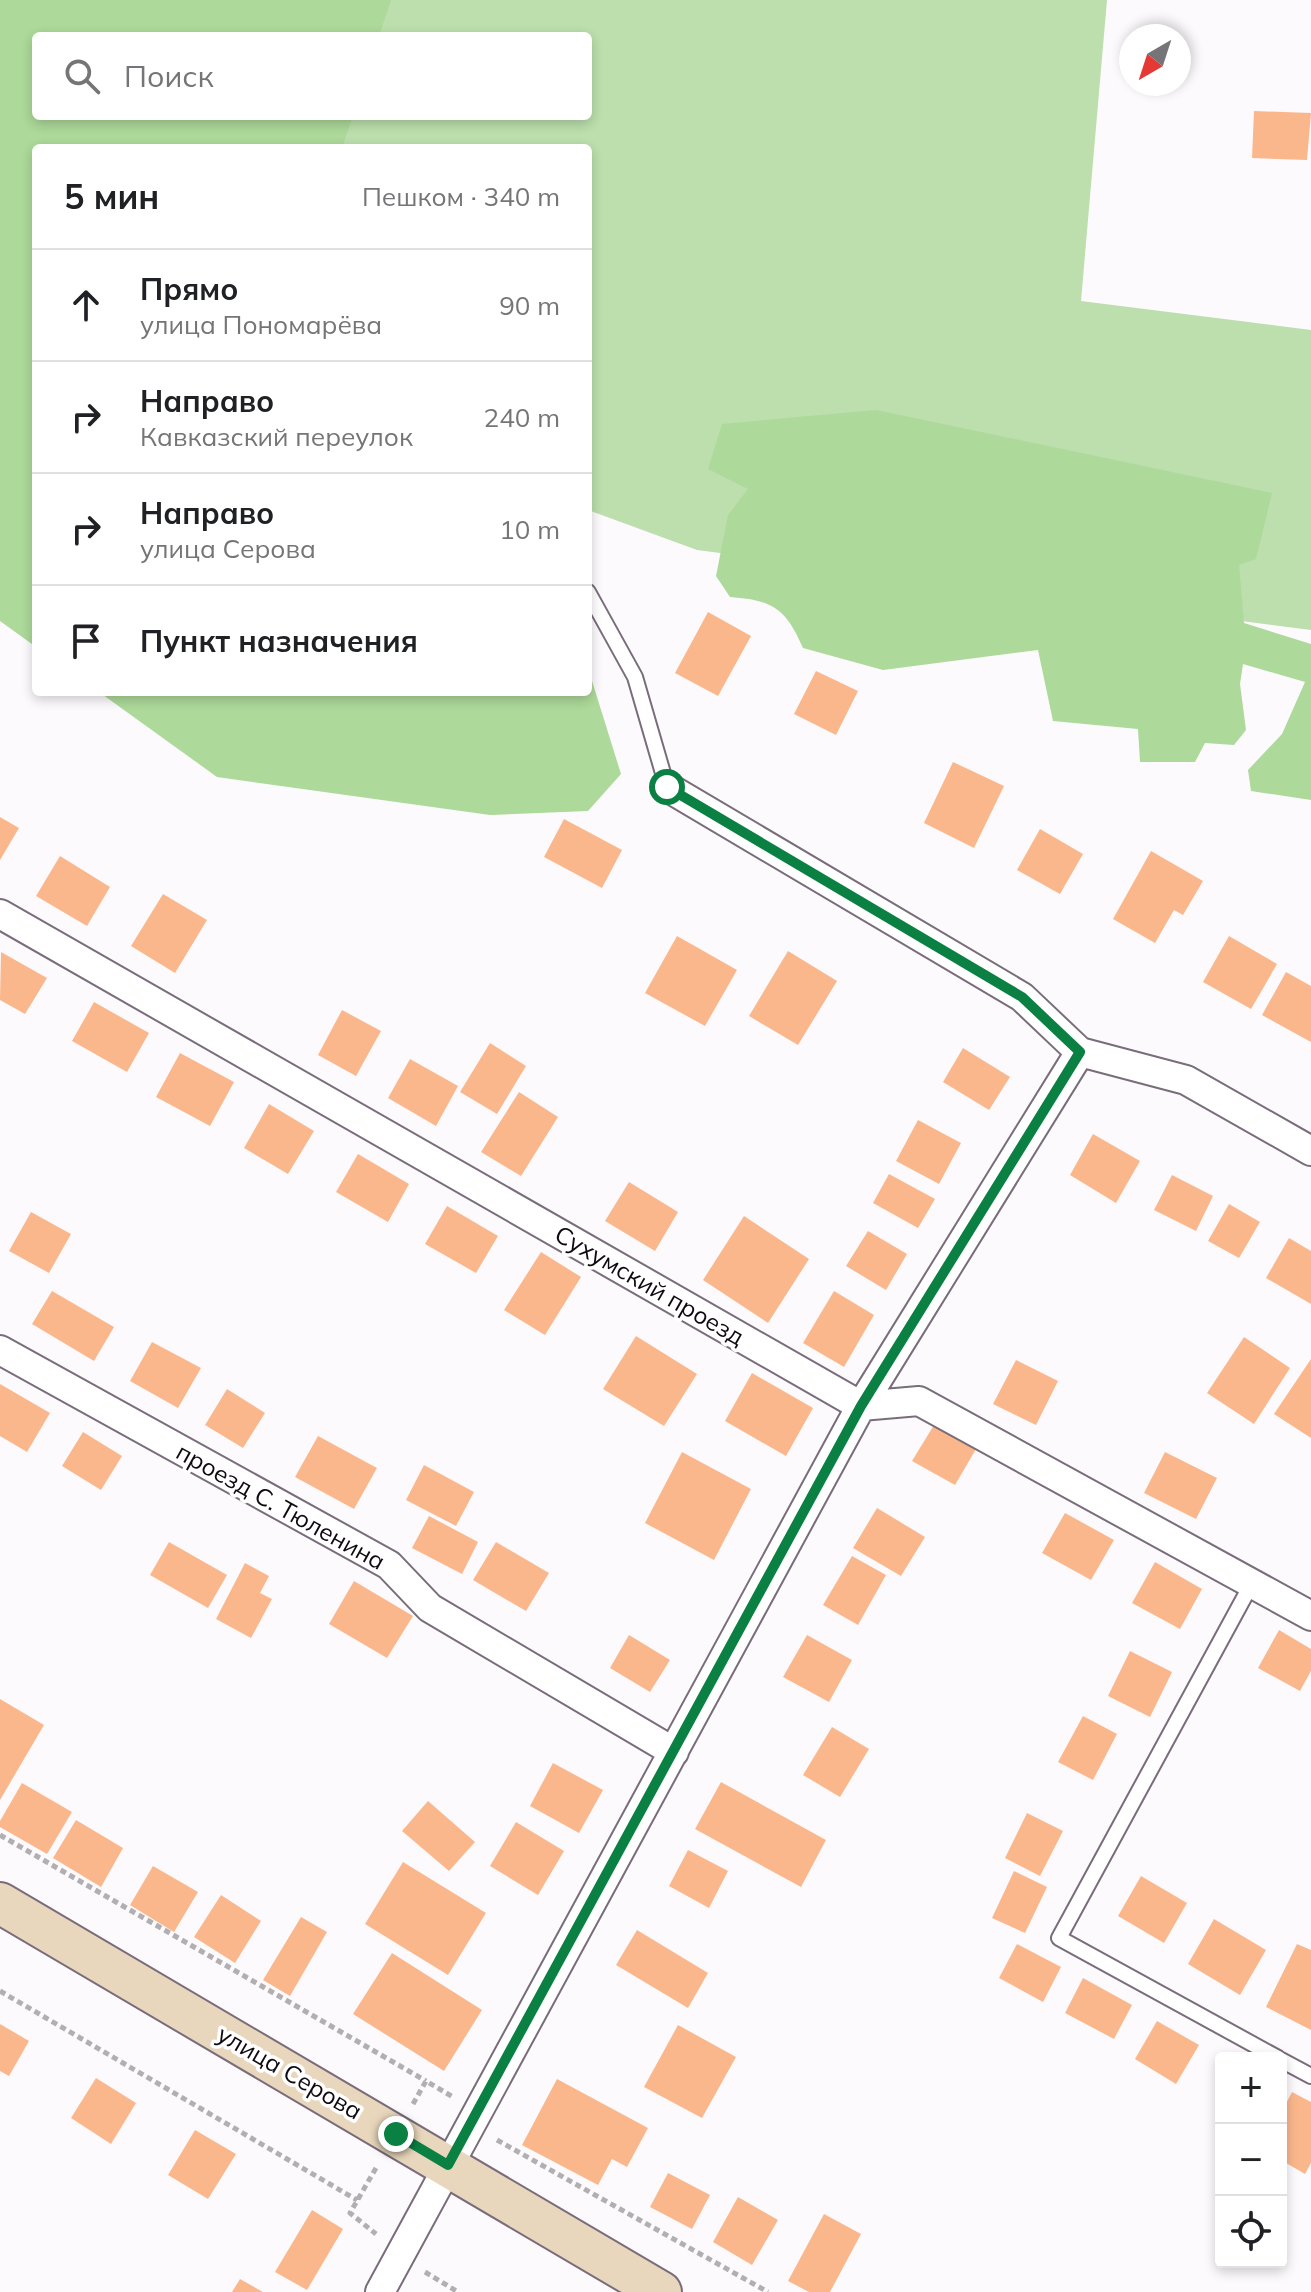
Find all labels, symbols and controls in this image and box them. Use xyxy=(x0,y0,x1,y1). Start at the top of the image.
north arrow xyxy=(1119,24,1191,96)
search box xyxy=(32,32,592,120)
icon: search xyxy=(60,54,104,98)
text: Поиск xyxy=(124,57,214,95)
text: 5 мин xyxy=(64,175,159,218)
text: Пешком · 340 m xyxy=(362,180,560,213)
text: Прямо xyxy=(140,270,238,308)
icon: ahead xyxy=(64,283,108,327)
text: 90 m xyxy=(499,289,560,322)
text: улица Пономарёва xyxy=(140,308,382,341)
text: Направо xyxy=(140,382,274,420)
icon: right xyxy=(64,395,108,439)
text: 240 m xyxy=(484,401,560,434)
text: Кавказский переулок xyxy=(140,420,413,453)
text: Направо xyxy=(140,494,274,532)
icon: right xyxy=(64,507,108,551)
text: 10 m xyxy=(499,513,560,546)
text: улица Серова xyxy=(140,532,316,565)
icon: arrive xyxy=(64,619,108,663)
text: Пункт назначения xyxy=(140,622,418,660)
route start xyxy=(649,769,685,805)
street label: Сухумский проезд xyxy=(550,1219,750,1351)
street label: проезд С. Тюленина xyxy=(171,1436,391,1576)
street label: улица Серова xyxy=(212,2018,368,2126)
map controls xyxy=(1215,2052,1287,2268)
button: + xyxy=(1215,2052,1287,2124)
route end xyxy=(378,2116,414,2152)
button: − xyxy=(1215,2124,1287,2196)
button: locate xyxy=(1215,2196,1287,2268)

